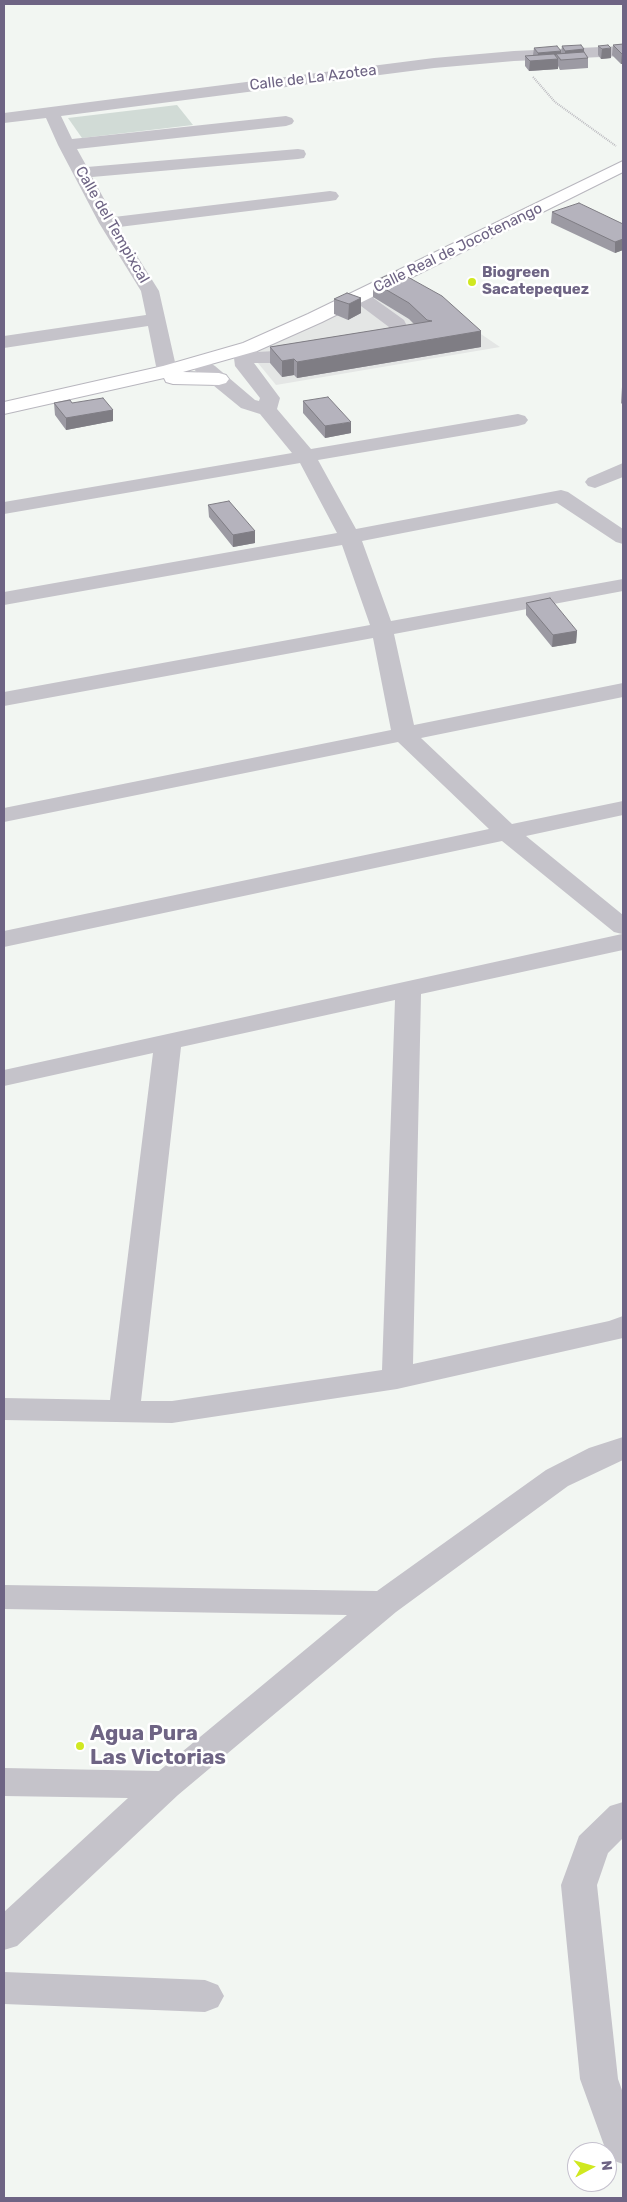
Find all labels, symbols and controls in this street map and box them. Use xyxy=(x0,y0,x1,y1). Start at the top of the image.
street label: Calle de La Azotea xyxy=(249,61,377,95)
street label: Calle del Tempixcal xyxy=(71,163,153,287)
street label: Calle Real de Jocotenango xyxy=(371,199,545,297)
place label: Biogreen Sacatepequez xyxy=(482,264,589,299)
marker: Biogreen Sacatepequez xyxy=(466,276,478,288)
place label: Agua Pura Las Victorias xyxy=(90,1721,226,1771)
marker: Agua Pura Las Victorias xyxy=(74,1740,86,1752)
north arrow xyxy=(567,2142,617,2192)
text: N xyxy=(597,2160,615,2171)

